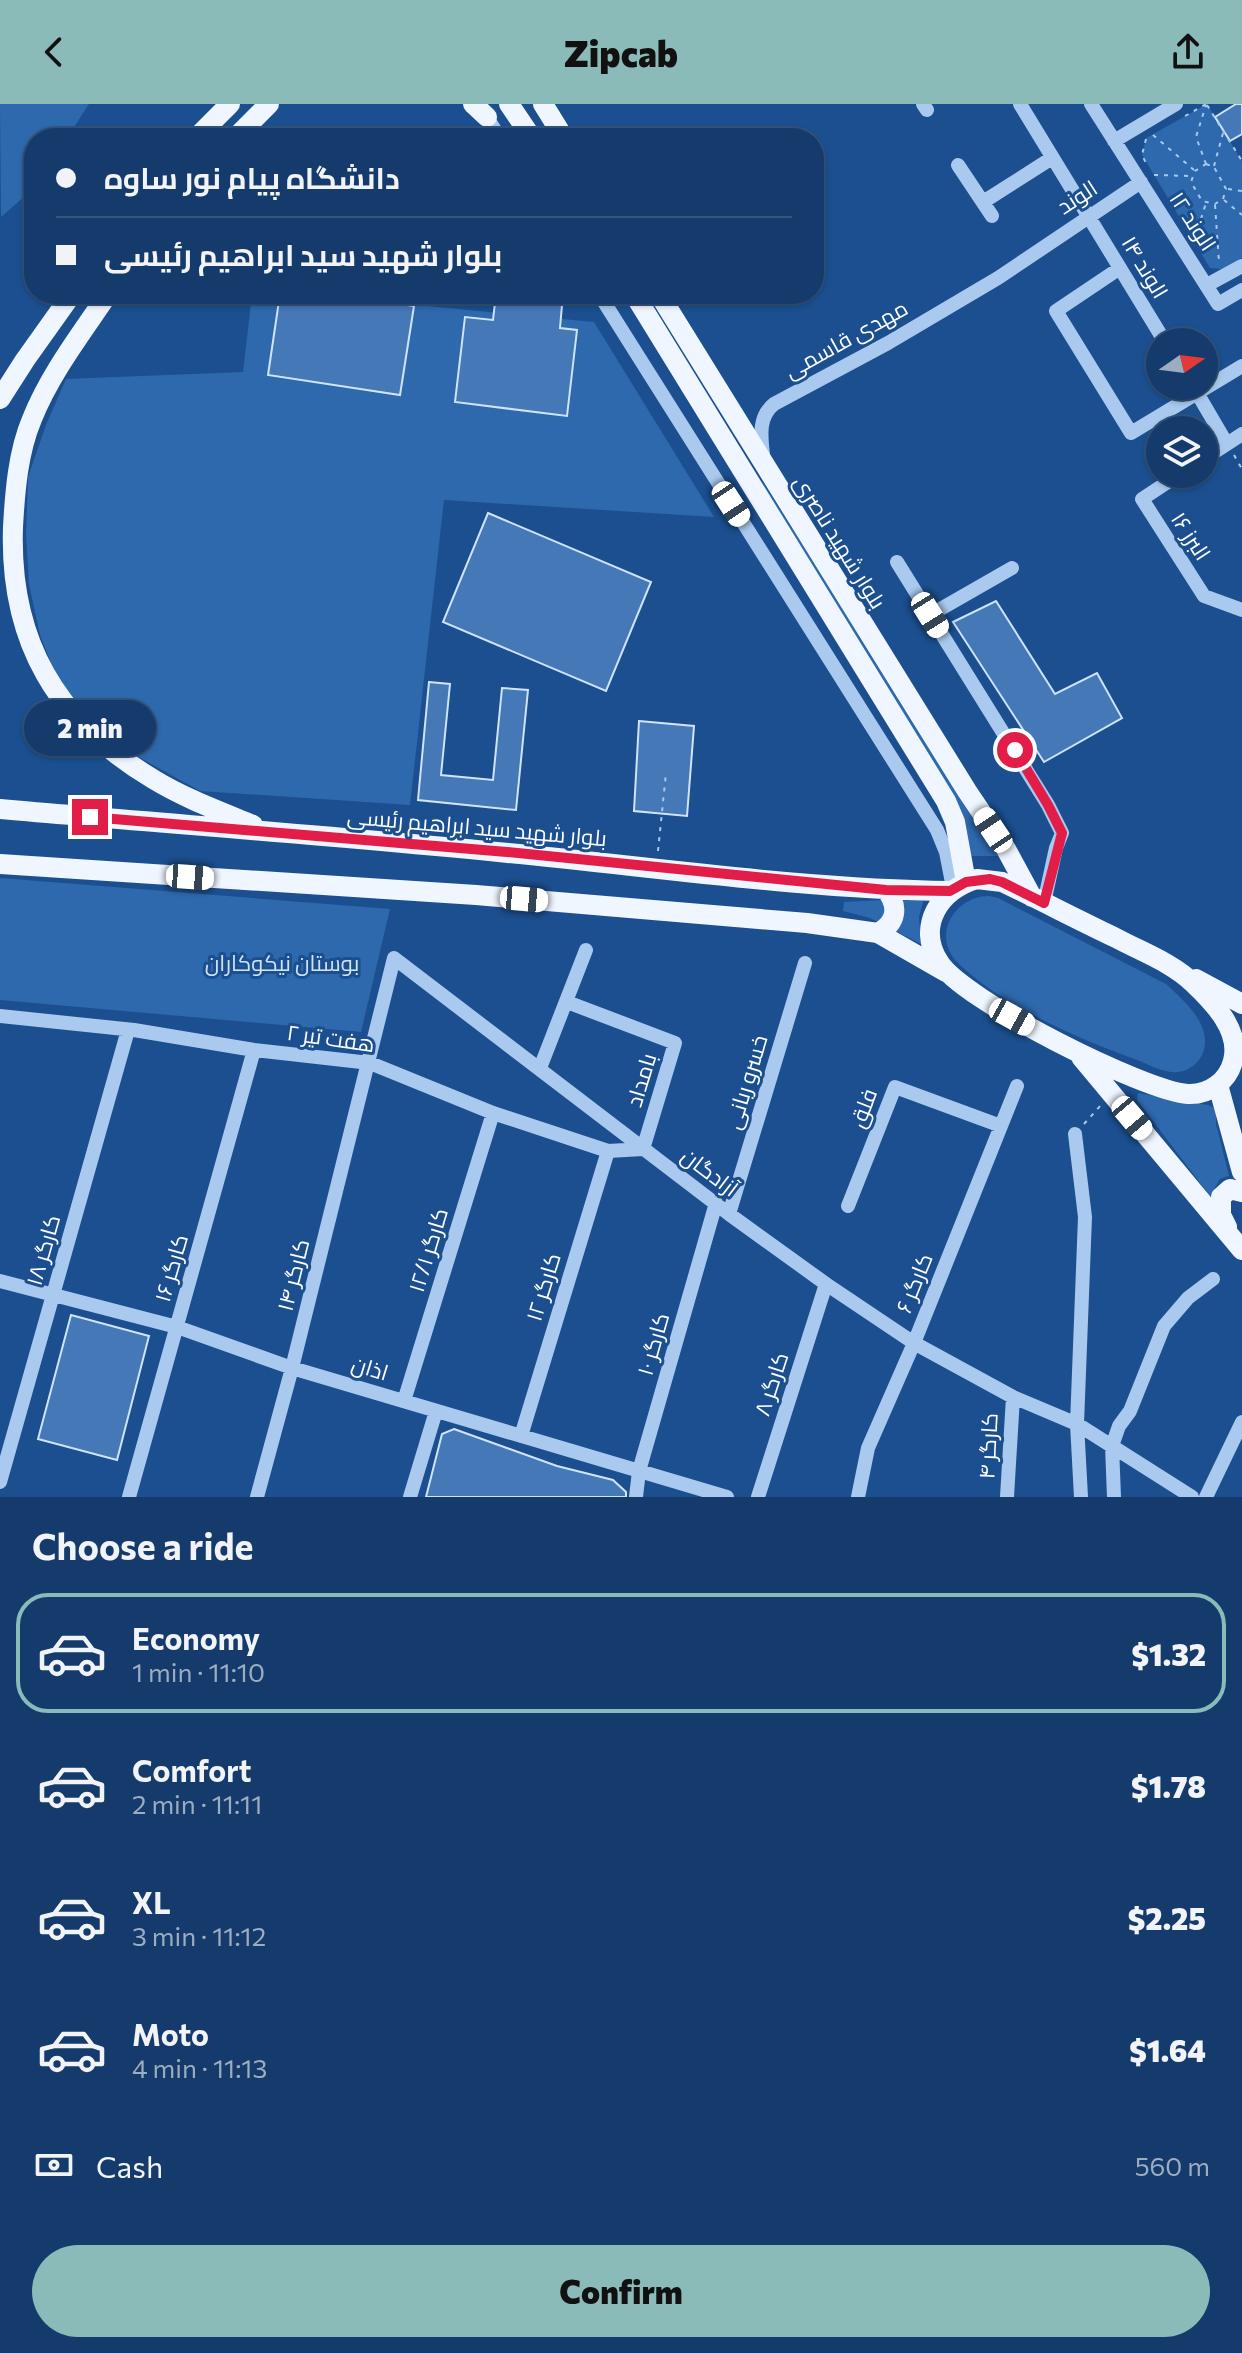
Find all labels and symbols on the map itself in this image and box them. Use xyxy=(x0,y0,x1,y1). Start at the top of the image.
street label: الوند xyxy=(1052,174,1102,219)
street label: الوند ۱۲ xyxy=(1164,186,1222,255)
street label: الوند ۱۴ xyxy=(1116,231,1174,303)
street label: مهدی قاسمی xyxy=(779,294,913,384)
north arrow xyxy=(1146,328,1218,400)
street label: بلوار شهید ناصری xyxy=(788,470,892,614)
car xyxy=(708,477,754,531)
street label: البرز ۱۶ xyxy=(1166,506,1217,565)
car xyxy=(907,588,953,642)
callout: 2 min xyxy=(24,701,156,757)
route start xyxy=(997,732,1033,768)
route end xyxy=(72,799,108,835)
street label: بلوار شهید سید ابراهیم رئیسی xyxy=(346,802,608,854)
car xyxy=(970,803,1016,857)
car xyxy=(165,863,215,891)
car xyxy=(499,885,549,913)
park label: بوستان نیکوکاران xyxy=(205,949,359,976)
car xyxy=(985,995,1039,1039)
street label: هفت تیر ۲ xyxy=(285,1018,377,1057)
street label: خسرو ربانی xyxy=(718,1032,774,1132)
street label: بامداد xyxy=(620,1050,661,1110)
street label: فلق xyxy=(843,1084,883,1132)
car xyxy=(1107,1092,1157,1144)
street label: آزادگان xyxy=(677,1141,744,1202)
street label: کارگر ۱۲/۱ xyxy=(402,1204,453,1295)
street label: کارگر ۱۸ xyxy=(20,1211,65,1288)
street label: کارگر ۱۶ xyxy=(148,1231,193,1305)
street label: کارگر ۱۴ xyxy=(271,1236,314,1314)
street label: کارگر ۱۲ xyxy=(519,1249,566,1324)
street label: کارگر ۶ xyxy=(889,1249,938,1317)
street label: کارگر ۱۰ xyxy=(631,1309,674,1378)
street label: اذان xyxy=(348,1349,392,1386)
street label: کارگر ۸ xyxy=(748,1349,793,1419)
street label: کارگر ۴ xyxy=(972,1412,1003,1480)

